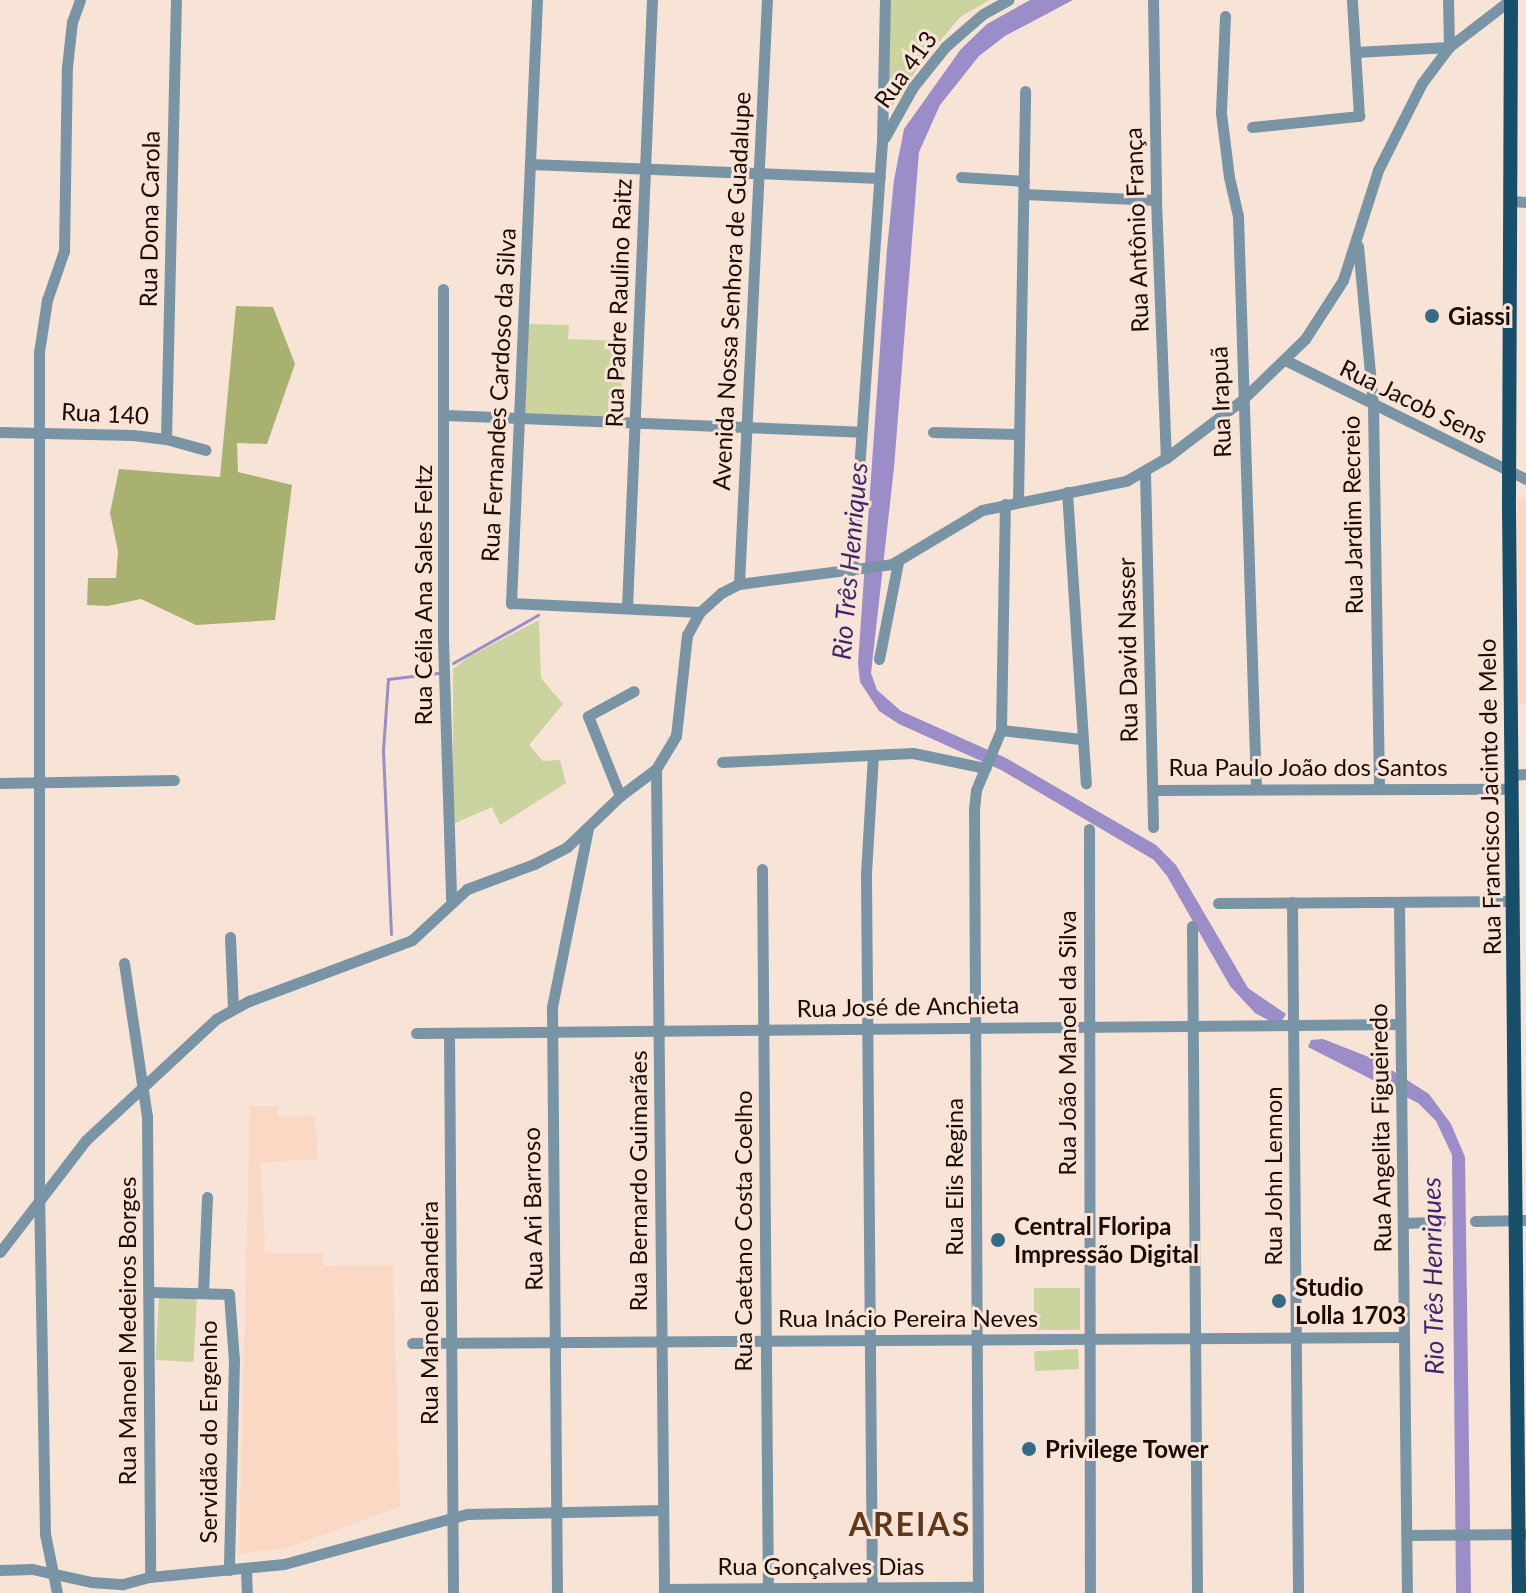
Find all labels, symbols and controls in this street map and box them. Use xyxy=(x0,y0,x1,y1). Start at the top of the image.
street label: Rua 413 xyxy=(868,25,942,113)
street label: Avenida Nossa Senhora de Guadalupe xyxy=(706,91,756,491)
street label: Rua Antônio França xyxy=(1118,126,1154,334)
street label: Rua Dona Carola xyxy=(133,130,165,308)
street label: Rua Padre Raulino Raitz xyxy=(599,178,637,428)
street label: Rua Fernandes Cardoso da Silva xyxy=(475,227,521,563)
place label: Giassi xyxy=(1448,302,1511,330)
marker: Giassi xyxy=(1423,307,1441,325)
street label: Rua Irapuã xyxy=(1204,346,1236,458)
street label: Rua Jacob Sens xyxy=(1335,353,1493,449)
street label: Rua 140 xyxy=(60,396,150,430)
street label: Rua Jardim Recreio xyxy=(1336,415,1368,615)
water label: Rio Três Henriques xyxy=(826,461,874,661)
street label: Rua Célia Ana Sales Feltz xyxy=(409,464,437,726)
street label: Rua David Nasser xyxy=(1111,557,1143,743)
street label: Rua Francisco Jacinto de Melo xyxy=(1472,638,1506,956)
street label: Rua Paulo João dos Santos xyxy=(1168,753,1448,781)
street label: Rua João Manoel da Silva xyxy=(1053,910,1081,1176)
street label: Rua José de Anchieta xyxy=(796,990,1020,1022)
street label: Rua Angelita Figueiredo xyxy=(1363,1003,1397,1253)
street label: Rua Bernardo Guimarães xyxy=(624,1050,652,1312)
street label: Rua John Lennon xyxy=(1259,1086,1287,1266)
street label: Rua Caetano Costa Coelho xyxy=(729,1090,757,1372)
street label: Rua Elis Regina xyxy=(940,1098,968,1256)
street label: Rua Ari Barroso xyxy=(516,1126,548,1292)
water label: Rio Três Henriques xyxy=(1416,1176,1450,1376)
street label: Rua Manoel Medeiros Borges xyxy=(113,1177,141,1485)
street label: Rua Manoel Bandeira xyxy=(415,1201,443,1425)
place label: Central Floripa Impressão Digital xyxy=(1014,1212,1199,1268)
marker: Central Floripa Impressão Digital xyxy=(989,1231,1007,1249)
place label: Studio Lolla 1703 xyxy=(1295,1273,1406,1329)
marker: Studio Lolla 1703 xyxy=(1270,1292,1288,1310)
street label: Rua Inácio Pereira Neves xyxy=(778,1304,1038,1332)
street label: Servidão do Engenho xyxy=(194,1320,222,1544)
place label: Privilege Tower xyxy=(1045,1435,1209,1463)
marker: Privilege Tower xyxy=(1020,1440,1038,1458)
district label: AREIAS xyxy=(849,1505,971,1543)
street label: Rua Gonçalves Dias xyxy=(718,1552,924,1580)

